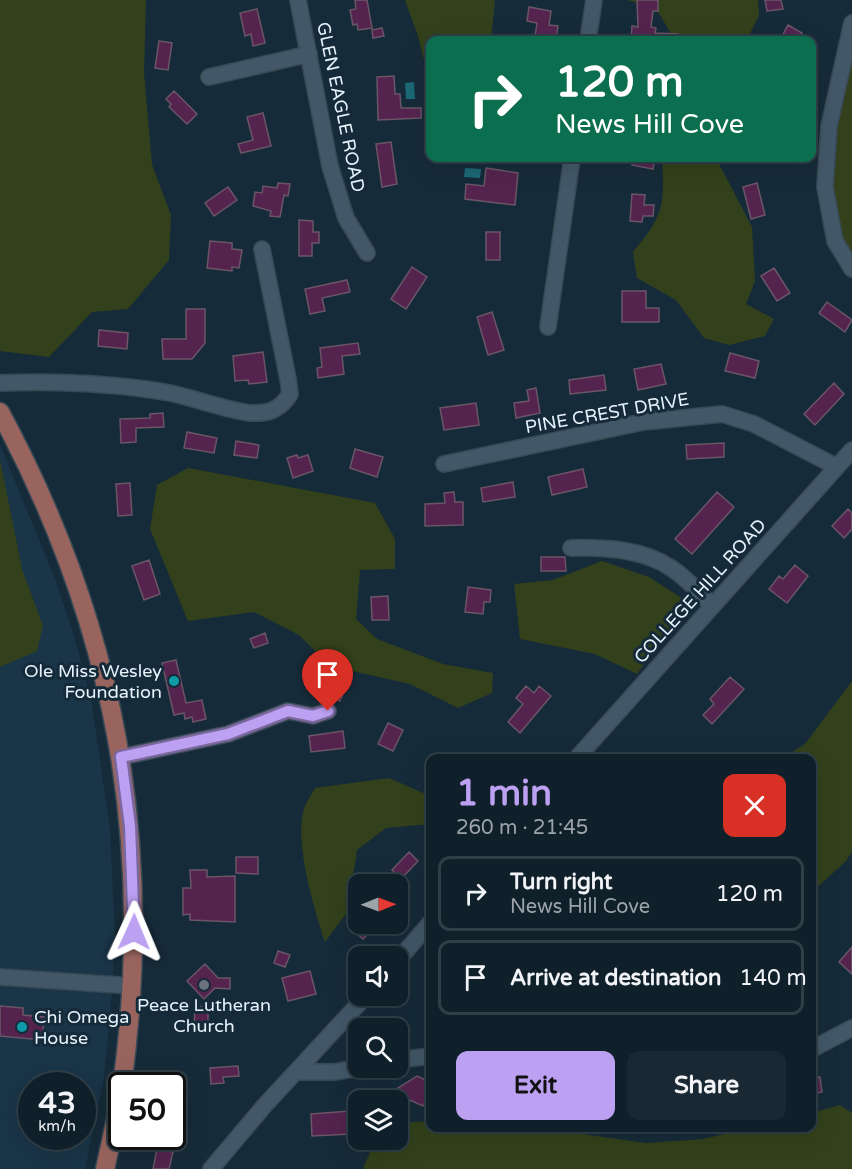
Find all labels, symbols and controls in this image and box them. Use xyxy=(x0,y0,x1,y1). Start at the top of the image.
street label: GLEN EAGLE ROAD xyxy=(312,20,370,194)
text: 120 m xyxy=(555,57,684,108)
icon: right xyxy=(456,60,534,138)
text: News Hill Cove xyxy=(555,108,744,141)
street label: PINE CREST DRIVE xyxy=(523,388,691,438)
street label: COLLEGE HILL ROAD xyxy=(629,514,771,668)
pin xyxy=(302,649,353,711)
icon: arrive xyxy=(311,658,344,691)
place label: Ole Miss Wesley Foundation xyxy=(24,660,162,703)
marker: Ole Miss Wesley Foundation xyxy=(167,674,181,688)
text: 1 min xyxy=(456,772,552,815)
button: close xyxy=(723,774,786,837)
text: 260 m · 21:45 xyxy=(456,816,588,840)
text: Turn right xyxy=(510,869,612,895)
north arrow xyxy=(348,874,408,934)
map controls xyxy=(348,874,408,1150)
icon: right xyxy=(459,877,492,910)
text: 120 m xyxy=(716,881,783,907)
text: News Hill Cove xyxy=(510,895,650,919)
position arrow xyxy=(102,900,166,964)
button: sound xyxy=(348,946,408,1006)
icon: arrive xyxy=(459,961,492,994)
text: Arrive at destination xyxy=(510,965,721,991)
text: 140 m xyxy=(739,965,807,991)
marker: Peace Lutheran Church xyxy=(197,978,211,992)
place label: Peace Lutheran Church xyxy=(137,994,271,1037)
place label: Chi Omega House xyxy=(34,1006,129,1049)
button: search xyxy=(348,1018,408,1078)
marker: Chi Omega House xyxy=(15,1020,29,1034)
button: Exit xyxy=(456,1051,615,1120)
button: Share xyxy=(627,1051,786,1120)
speed limit sign: 50 xyxy=(108,1072,186,1150)
text: 43 xyxy=(38,1085,76,1122)
button: layers xyxy=(348,1090,408,1150)
text: km/h xyxy=(38,1117,76,1135)

